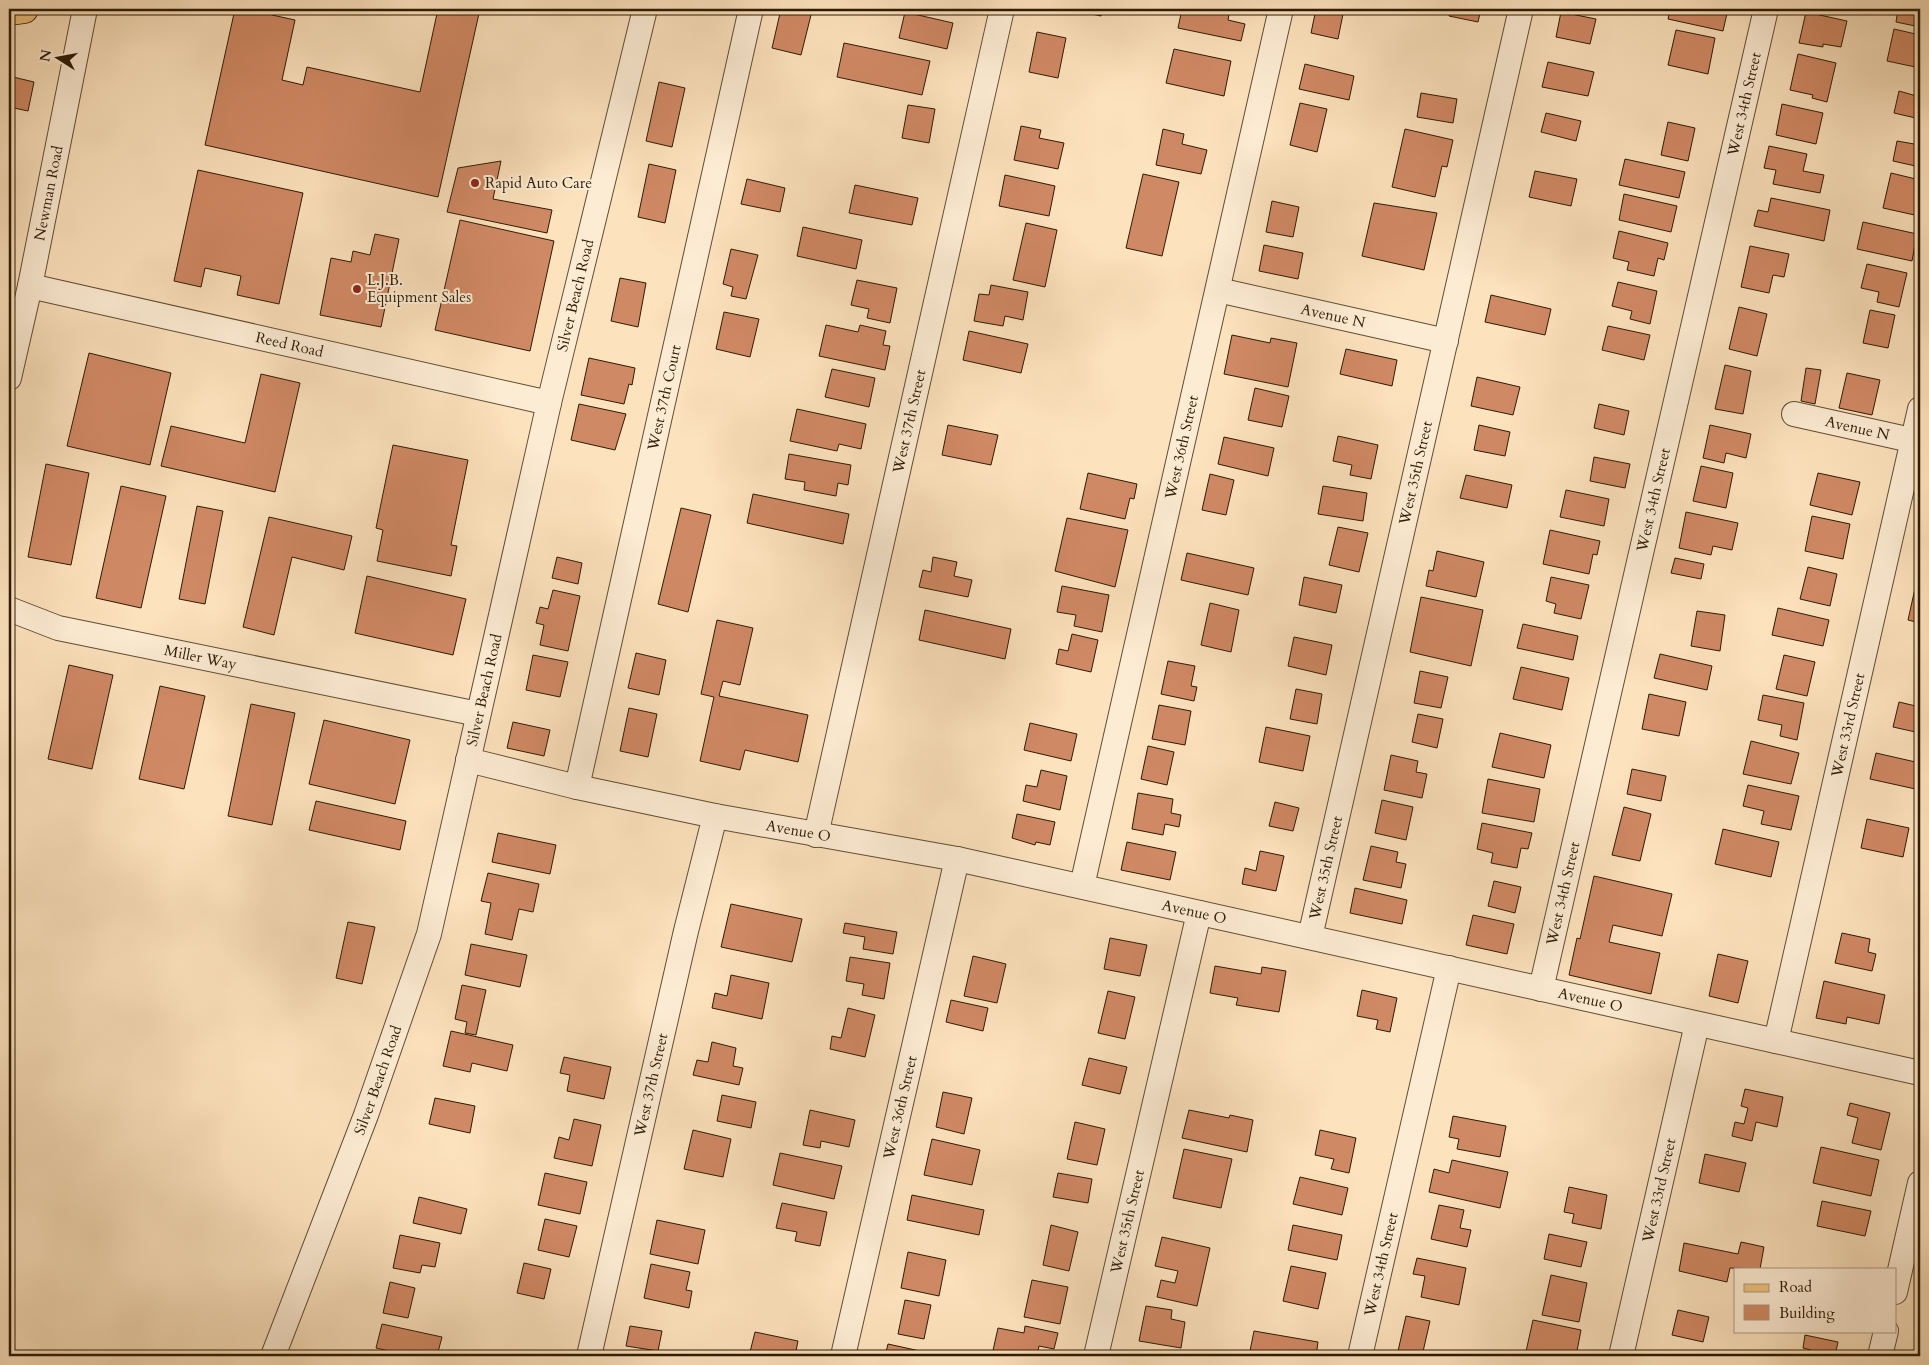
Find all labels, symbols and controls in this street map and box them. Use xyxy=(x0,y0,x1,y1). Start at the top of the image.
north arrow xyxy=(32,32,82,82)
text: N xyxy=(35,48,56,63)
street label: West 34th Street xyxy=(1722,50,1766,159)
street label: Newman Road xyxy=(29,144,68,242)
place label: Rapid Auto Care xyxy=(485,173,592,193)
marker: Rapid Auto Care xyxy=(469,177,481,189)
street label: Silver Beach Road xyxy=(552,237,599,354)
place label: L.J.B. Equipment Sales xyxy=(367,270,471,307)
marker: L.J.B. Equipment Sales xyxy=(351,283,363,295)
street label: Avenue N xyxy=(1299,299,1367,333)
street label: Reed Road xyxy=(254,327,325,362)
street label: West 37th Court xyxy=(642,343,686,453)
street label: West 37th Street xyxy=(888,367,931,476)
street label: West 36th Street xyxy=(1160,393,1203,502)
street label: Avenue N xyxy=(1823,411,1892,445)
street label: West 35th Street xyxy=(1394,419,1437,528)
street label: West 34th Street xyxy=(1632,446,1675,554)
street label: Silver Beach Road xyxy=(462,632,507,748)
street label: Miller Way xyxy=(163,640,238,674)
street label: West 33rd Street xyxy=(1826,671,1870,780)
street label: West 35th Street xyxy=(1304,814,1347,923)
street label: Avenue O xyxy=(764,815,832,846)
street label: West 34th Street xyxy=(1541,839,1585,948)
street label: Avenue O xyxy=(1160,895,1228,929)
street label: Avenue O xyxy=(1556,983,1625,1017)
street label: Silver Beach Road xyxy=(349,1023,406,1138)
street label: West 37th Street xyxy=(629,1031,672,1140)
street label: West 36th Street xyxy=(878,1053,922,1162)
street label: West 33rd Street xyxy=(1637,1136,1681,1245)
street label: West 35th Street xyxy=(1105,1168,1149,1276)
street label: West 34th Street xyxy=(1359,1210,1403,1319)
legend xyxy=(1734,1268,1896,1332)
text: Road xyxy=(1779,1277,1812,1297)
text: Building xyxy=(1779,1303,1835,1323)

